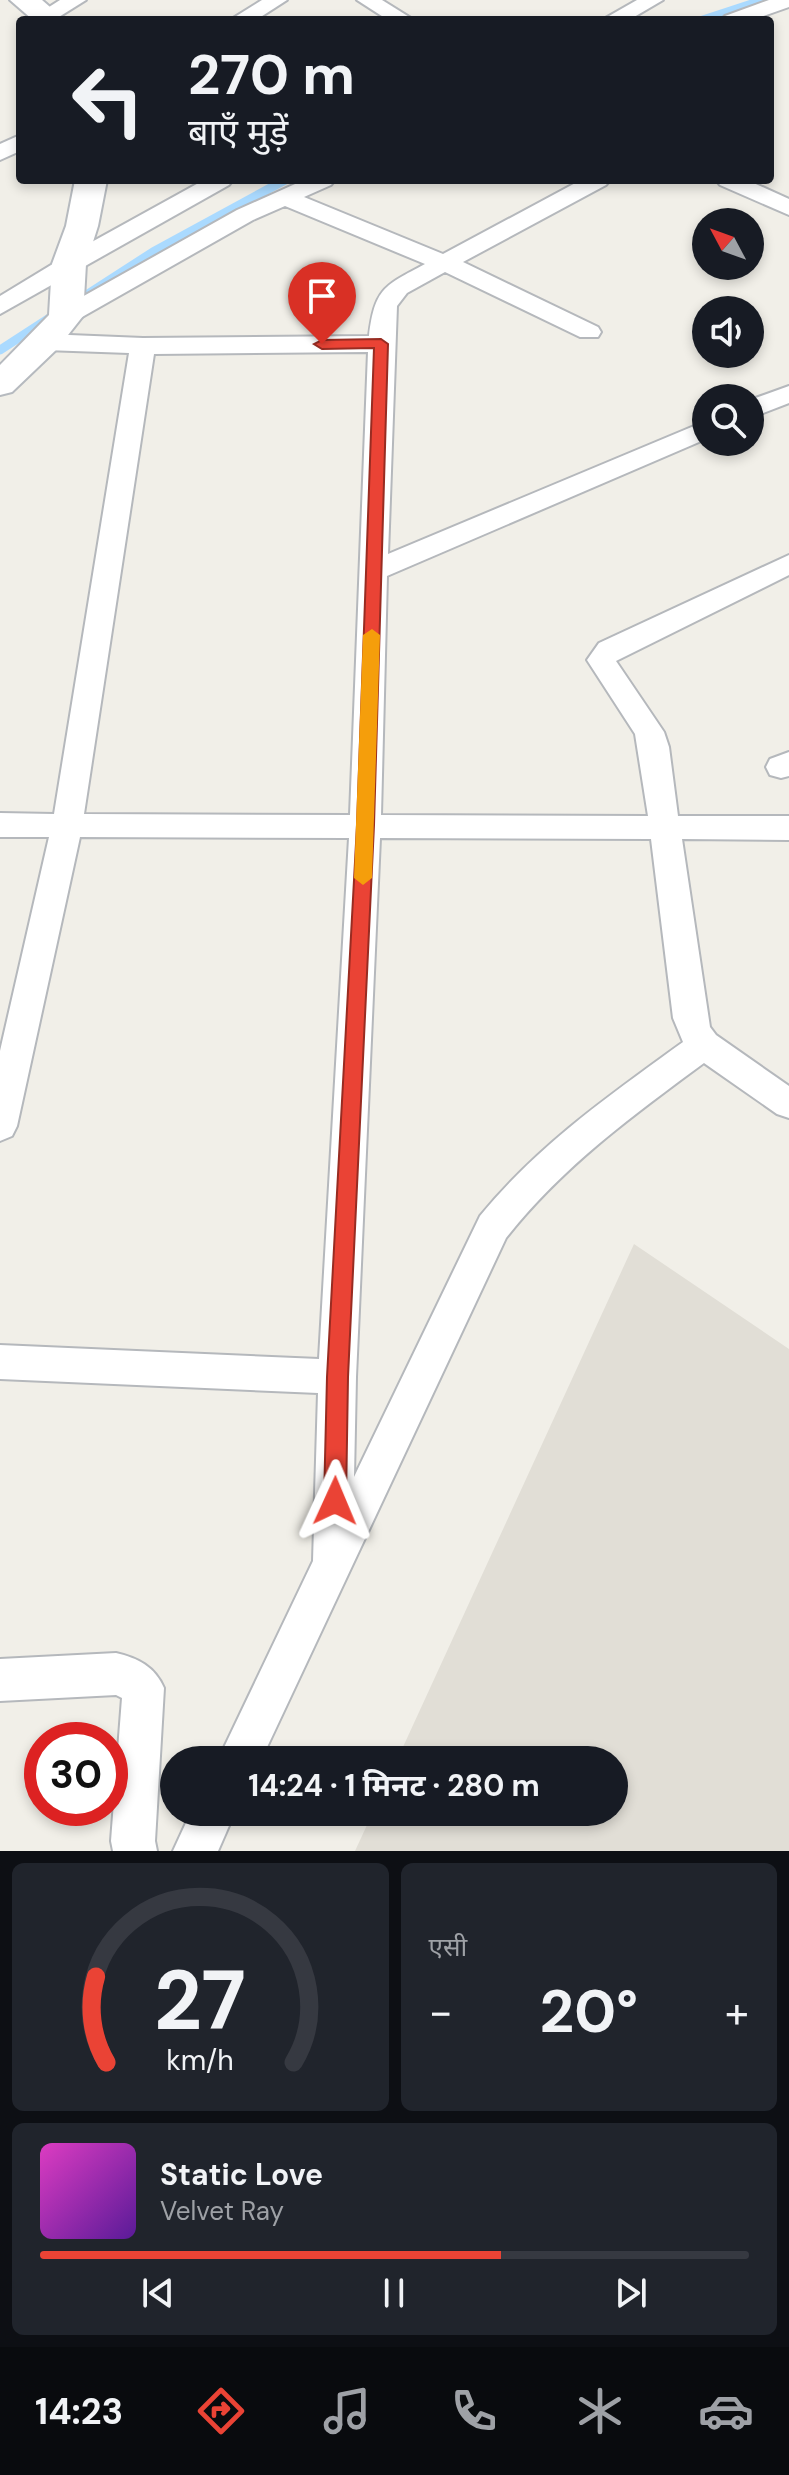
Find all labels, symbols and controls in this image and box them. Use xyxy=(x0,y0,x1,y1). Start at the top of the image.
text: 270 m xyxy=(188,38,355,111)
icon: left xyxy=(56,48,160,152)
text: बाएँ मुड़ें xyxy=(188,109,288,156)
north arrow xyxy=(692,208,764,280)
map controls xyxy=(692,208,764,456)
pin xyxy=(288,262,356,344)
icon: arrive xyxy=(300,274,344,318)
button: sound xyxy=(692,296,764,368)
button: search xyxy=(692,384,764,456)
position arrow xyxy=(293,1459,377,1543)
speed limit sign: 30 xyxy=(24,1722,128,1826)
text: 14:24 · 1 मिनट · 280 m xyxy=(248,1766,540,1805)
text: एसी xyxy=(429,1930,467,1964)
text: 27 xyxy=(154,1946,246,2055)
text: 20° xyxy=(540,1972,638,2051)
text: − xyxy=(429,1983,453,2041)
text: + xyxy=(725,1983,749,2041)
text: km/h xyxy=(166,2042,234,2079)
text: Static Love xyxy=(160,2155,323,2194)
text: Velvet Ray xyxy=(160,2194,284,2228)
icon: previous xyxy=(136,2271,180,2315)
icon: pause xyxy=(372,2271,416,2315)
icon: next xyxy=(609,2271,653,2315)
icon: directions xyxy=(193,2383,249,2439)
icon: music xyxy=(319,2383,375,2439)
icon: phone xyxy=(446,2383,502,2439)
icon: climate xyxy=(572,2383,628,2439)
icon: car xyxy=(698,2383,754,2439)
text: 14:23 xyxy=(35,2388,123,2435)

